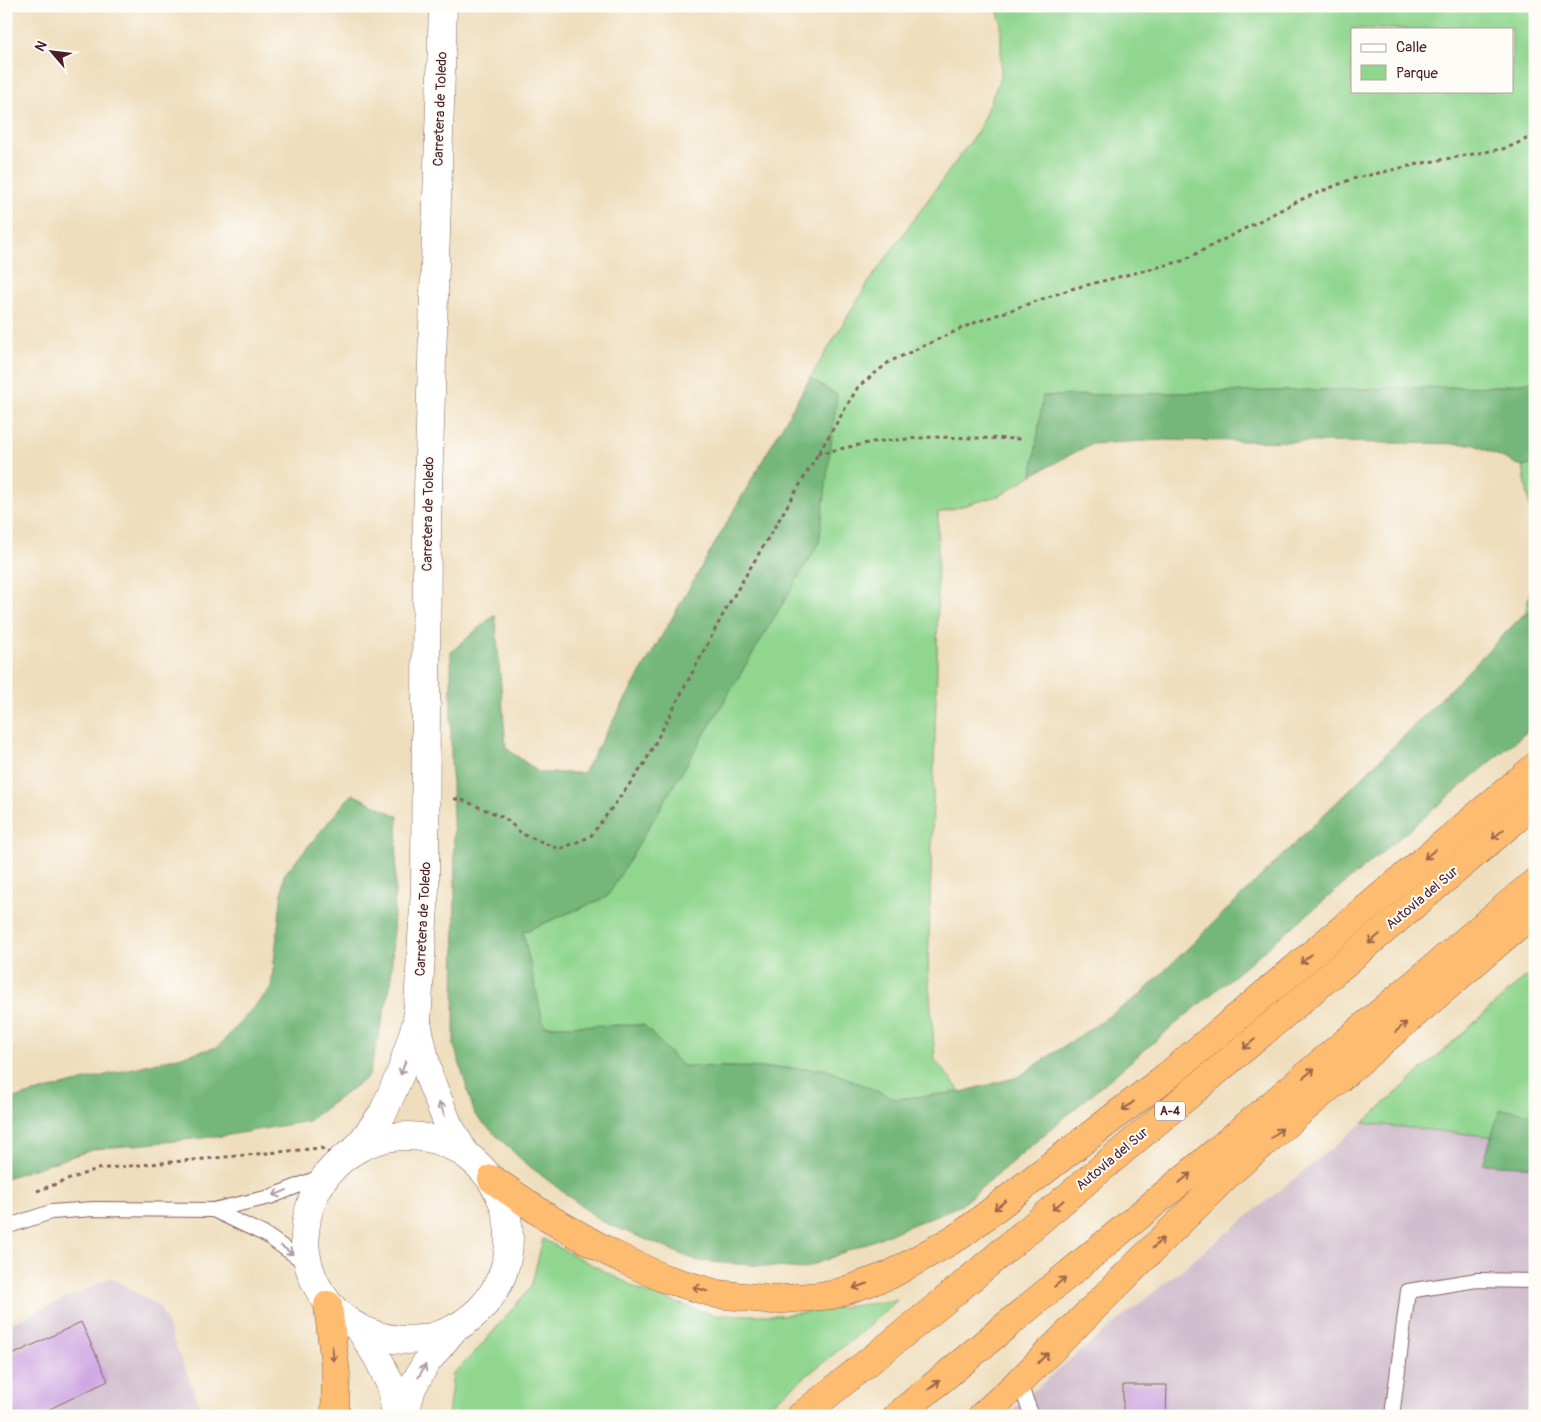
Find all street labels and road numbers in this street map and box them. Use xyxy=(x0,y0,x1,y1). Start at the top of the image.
street label: Carretera de Toledo xyxy=(430,51,451,167)
street label: Carretera de Toledo xyxy=(418,456,438,572)
street label: Carretera de Toledo xyxy=(412,861,435,977)
street label: Autovía del Sur xyxy=(1382,863,1462,933)
road number: A-4 xyxy=(1155,1102,1185,1120)
street label: Autovía del Sur xyxy=(1072,1124,1152,1194)

